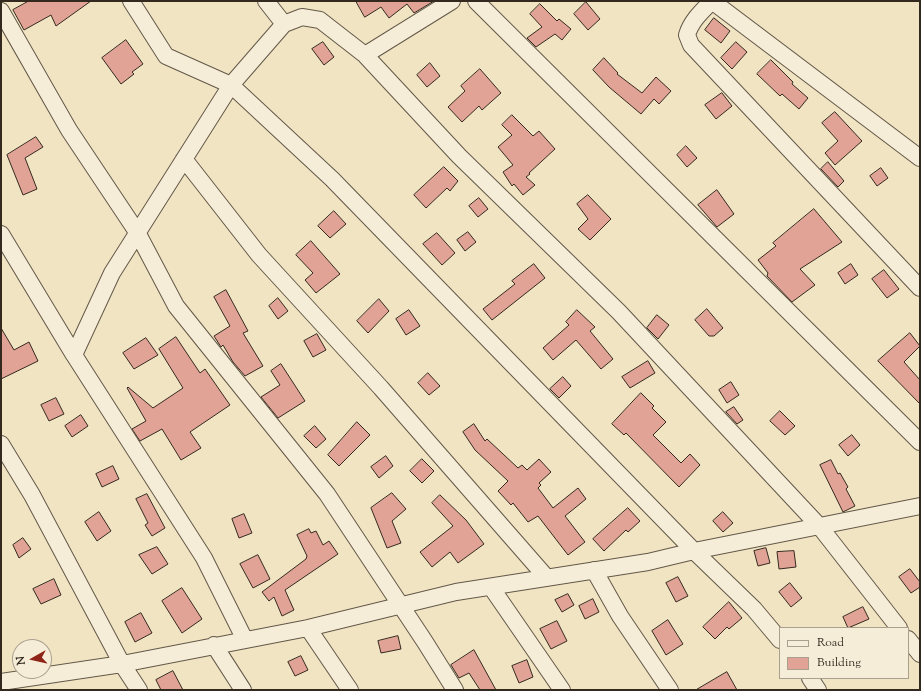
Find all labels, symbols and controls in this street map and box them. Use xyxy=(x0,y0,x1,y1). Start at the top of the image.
legend xyxy=(779,627,909,679)
text: Road xyxy=(817,634,844,652)
north arrow xyxy=(12,639,52,679)
text: Building xyxy=(817,654,861,672)
text: N xyxy=(13,655,30,666)

